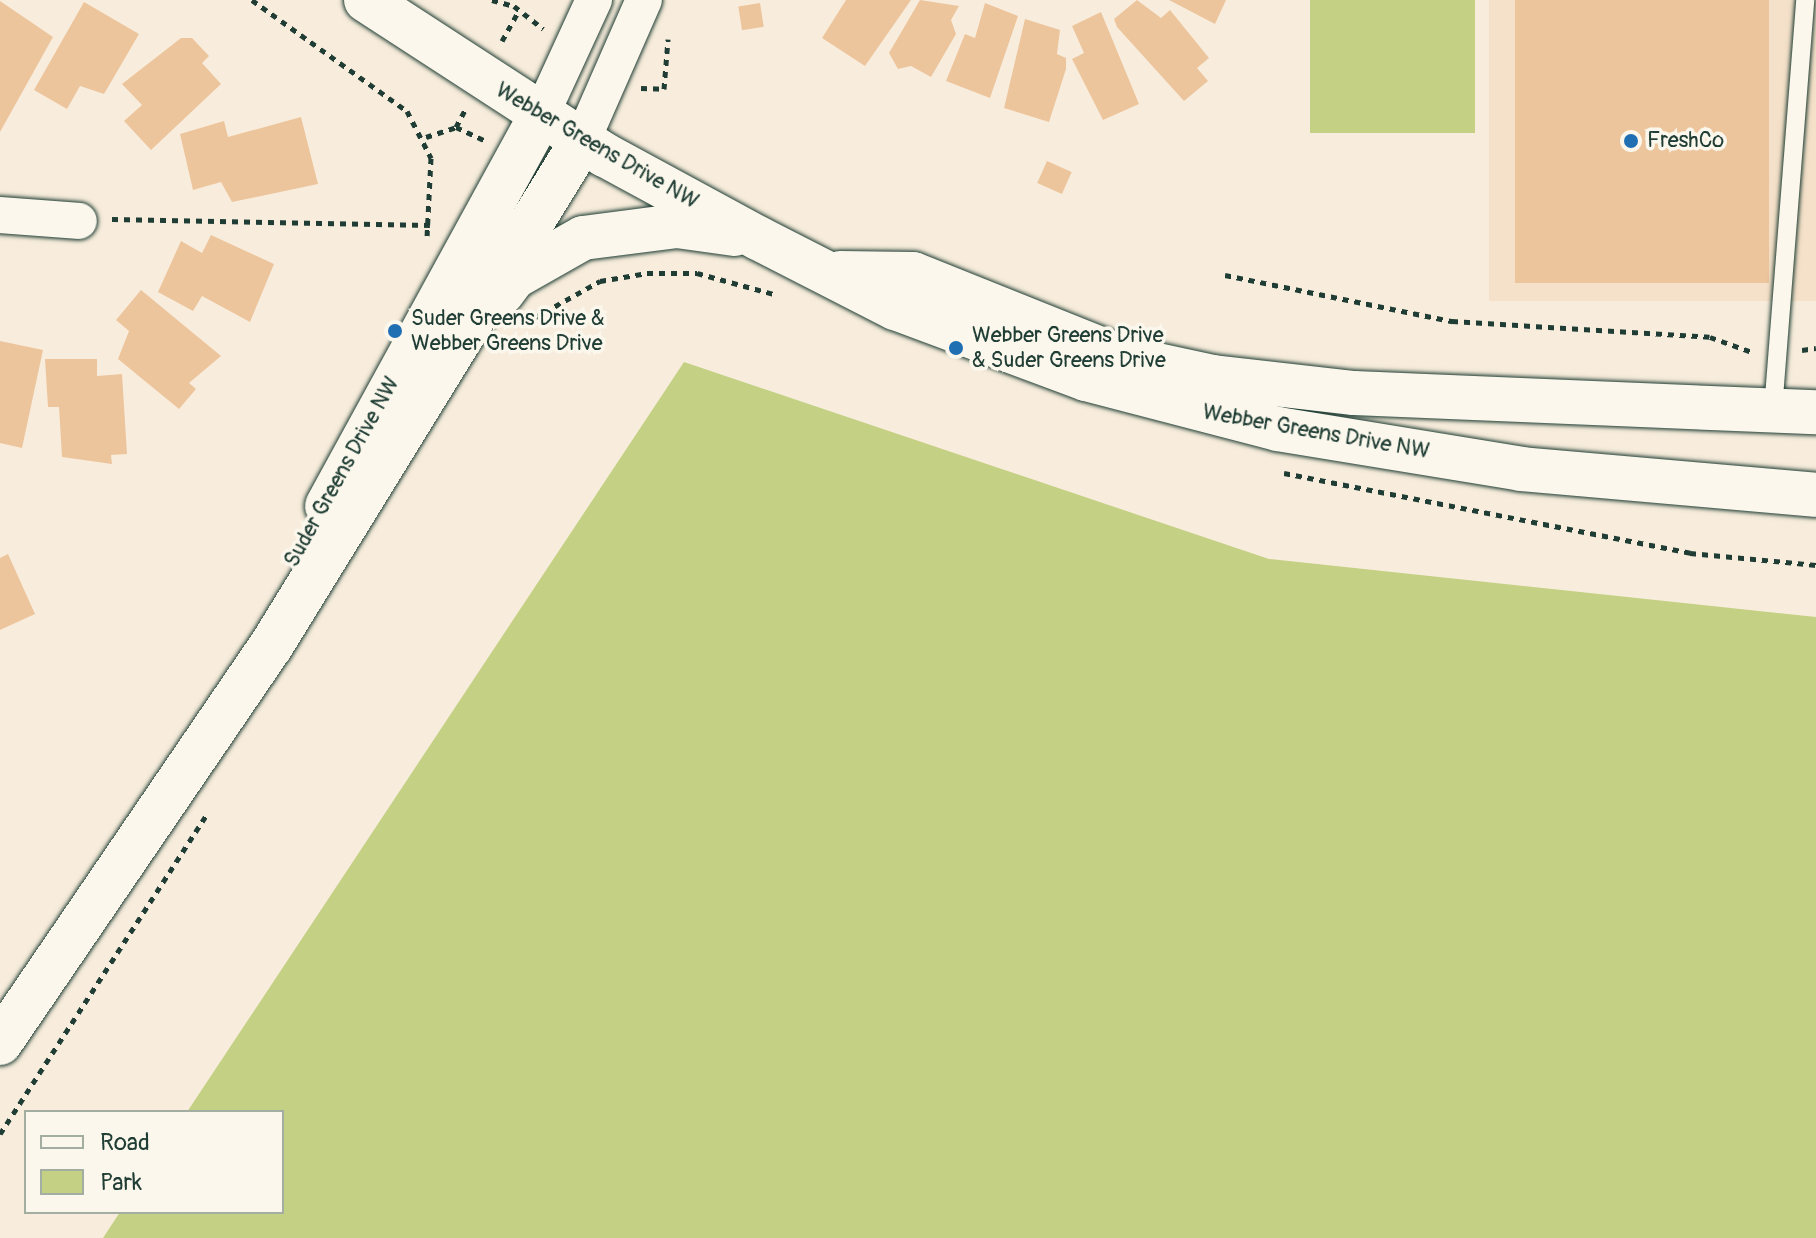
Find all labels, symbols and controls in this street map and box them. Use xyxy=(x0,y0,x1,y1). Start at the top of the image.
street label: Webber Greens Drive NW xyxy=(491,77,703,215)
place label: FreshCo xyxy=(1647,128,1724,154)
marker: FreshCo xyxy=(1622,132,1640,150)
place label: Suder Greens Drive & Webber Greens Drive xyxy=(411,305,605,356)
marker: Suder Greens Drive & Webber Greens Drive xyxy=(386,322,404,340)
place label: Webber Greens Drive & Suder Greens Drive xyxy=(972,322,1166,374)
marker: Webber Greens Drive & Suder Greens Drive xyxy=(947,339,965,357)
street label: Suder Greens Drive NW xyxy=(279,372,405,572)
street label: Webber Greens Drive NW xyxy=(1200,399,1432,465)
legend xyxy=(24,1110,284,1214)
text: Road xyxy=(100,1128,150,1157)
text: Park xyxy=(100,1168,142,1197)

